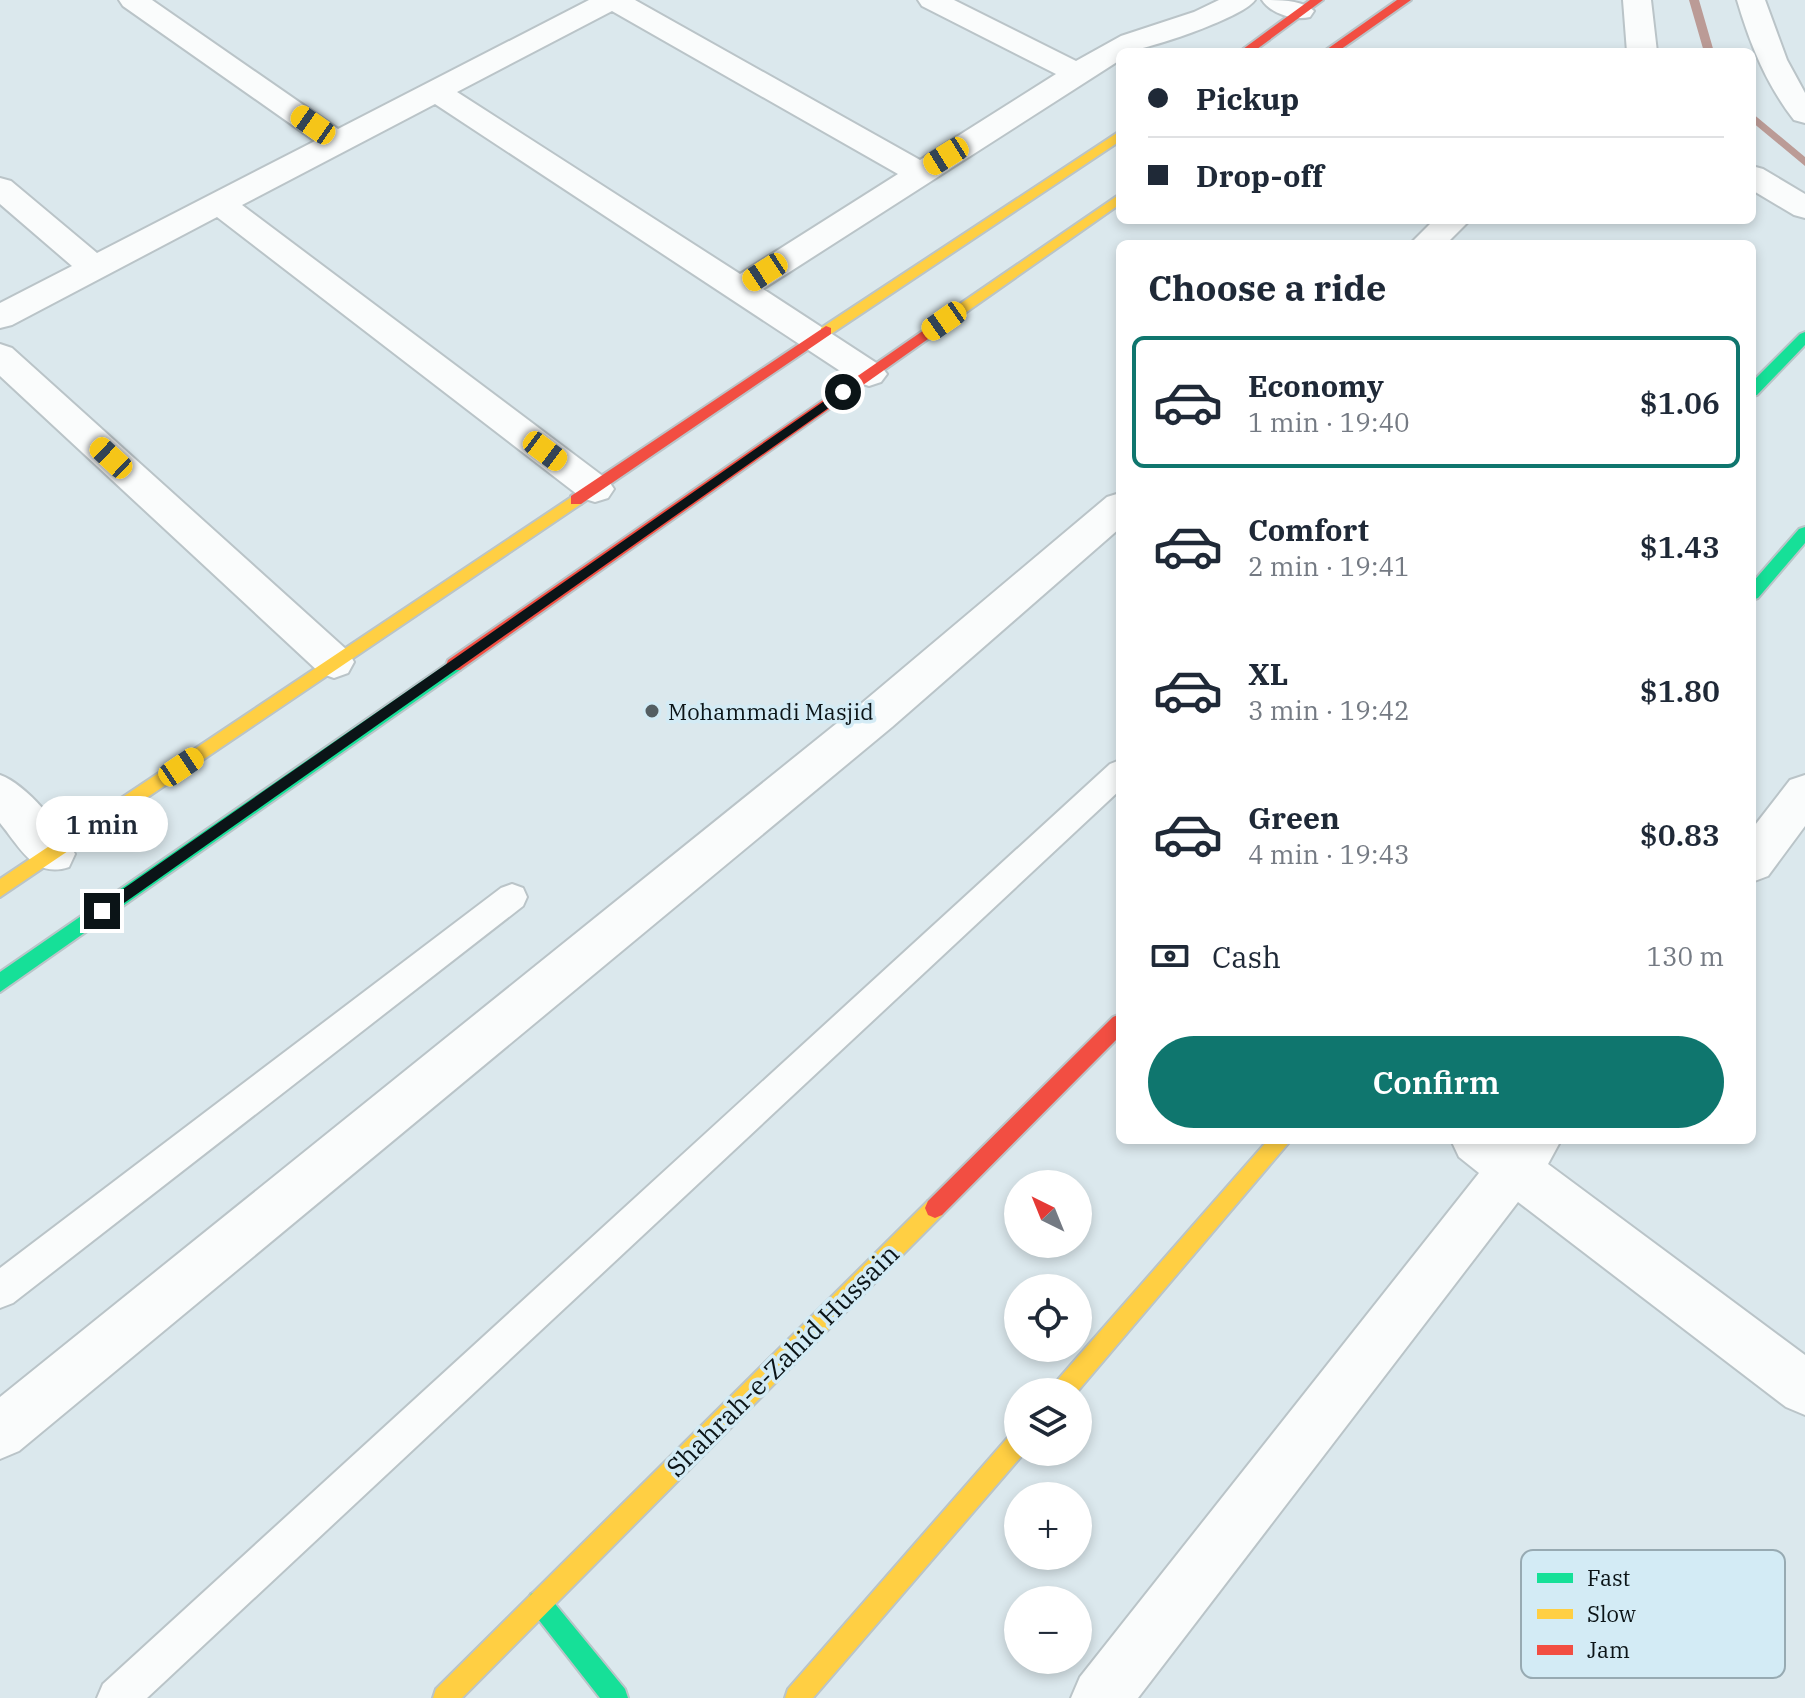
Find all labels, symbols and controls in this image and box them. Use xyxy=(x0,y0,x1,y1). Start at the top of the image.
text: Pickup xyxy=(1196,79,1299,118)
car xyxy=(286,101,340,149)
car xyxy=(919,133,973,179)
text: Drop-off xyxy=(1196,156,1324,195)
car xyxy=(738,249,792,295)
text: Choose a ride xyxy=(1148,264,1387,311)
car xyxy=(917,297,971,345)
icon: car xyxy=(1152,366,1224,438)
text: Economy xyxy=(1248,366,1384,405)
route start xyxy=(825,374,861,410)
text: $1.06 xyxy=(1640,383,1720,422)
text: 1 min · 19:40 xyxy=(1248,405,1410,439)
car xyxy=(519,427,571,475)
car xyxy=(85,433,137,483)
icon: car xyxy=(1152,510,1224,582)
text: Comfort xyxy=(1248,510,1369,549)
text: $1.43 xyxy=(1640,527,1720,566)
text: 2 min · 19:41 xyxy=(1248,549,1410,583)
icon: car xyxy=(1152,654,1224,726)
text: XL xyxy=(1248,654,1288,693)
text: $1.80 xyxy=(1640,671,1720,710)
text: 3 min · 19:42 xyxy=(1248,693,1410,727)
place label: Mohammadi Masjid xyxy=(668,697,874,726)
marker: Mohammadi Masjid xyxy=(643,702,661,720)
car xyxy=(154,744,208,790)
callout: 1 min xyxy=(36,795,168,851)
icon: car xyxy=(1152,798,1224,870)
text: Green xyxy=(1248,798,1340,837)
text: 1 min xyxy=(66,807,138,841)
text: $0.83 xyxy=(1640,815,1720,854)
text: 4 min · 19:43 xyxy=(1248,837,1410,871)
route end xyxy=(84,893,120,929)
icon: cash xyxy=(1148,934,1192,978)
text: Cash xyxy=(1212,937,1281,976)
text: 130 m xyxy=(1646,939,1724,973)
button: Confirm xyxy=(1148,1036,1724,1128)
north arrow xyxy=(1004,1170,1092,1258)
map controls xyxy=(1004,1170,1092,1674)
street label: Shahrah-e-Zahid Hussain xyxy=(658,1236,906,1484)
button: locate xyxy=(1004,1274,1092,1362)
button: layers xyxy=(1004,1378,1092,1466)
button: + xyxy=(1004,1482,1092,1570)
legend xyxy=(1521,1550,1785,1678)
text: Fast xyxy=(1587,1563,1630,1592)
button: − xyxy=(1004,1586,1092,1674)
text: Slow xyxy=(1587,1599,1636,1628)
text: Jam xyxy=(1587,1635,1630,1664)

